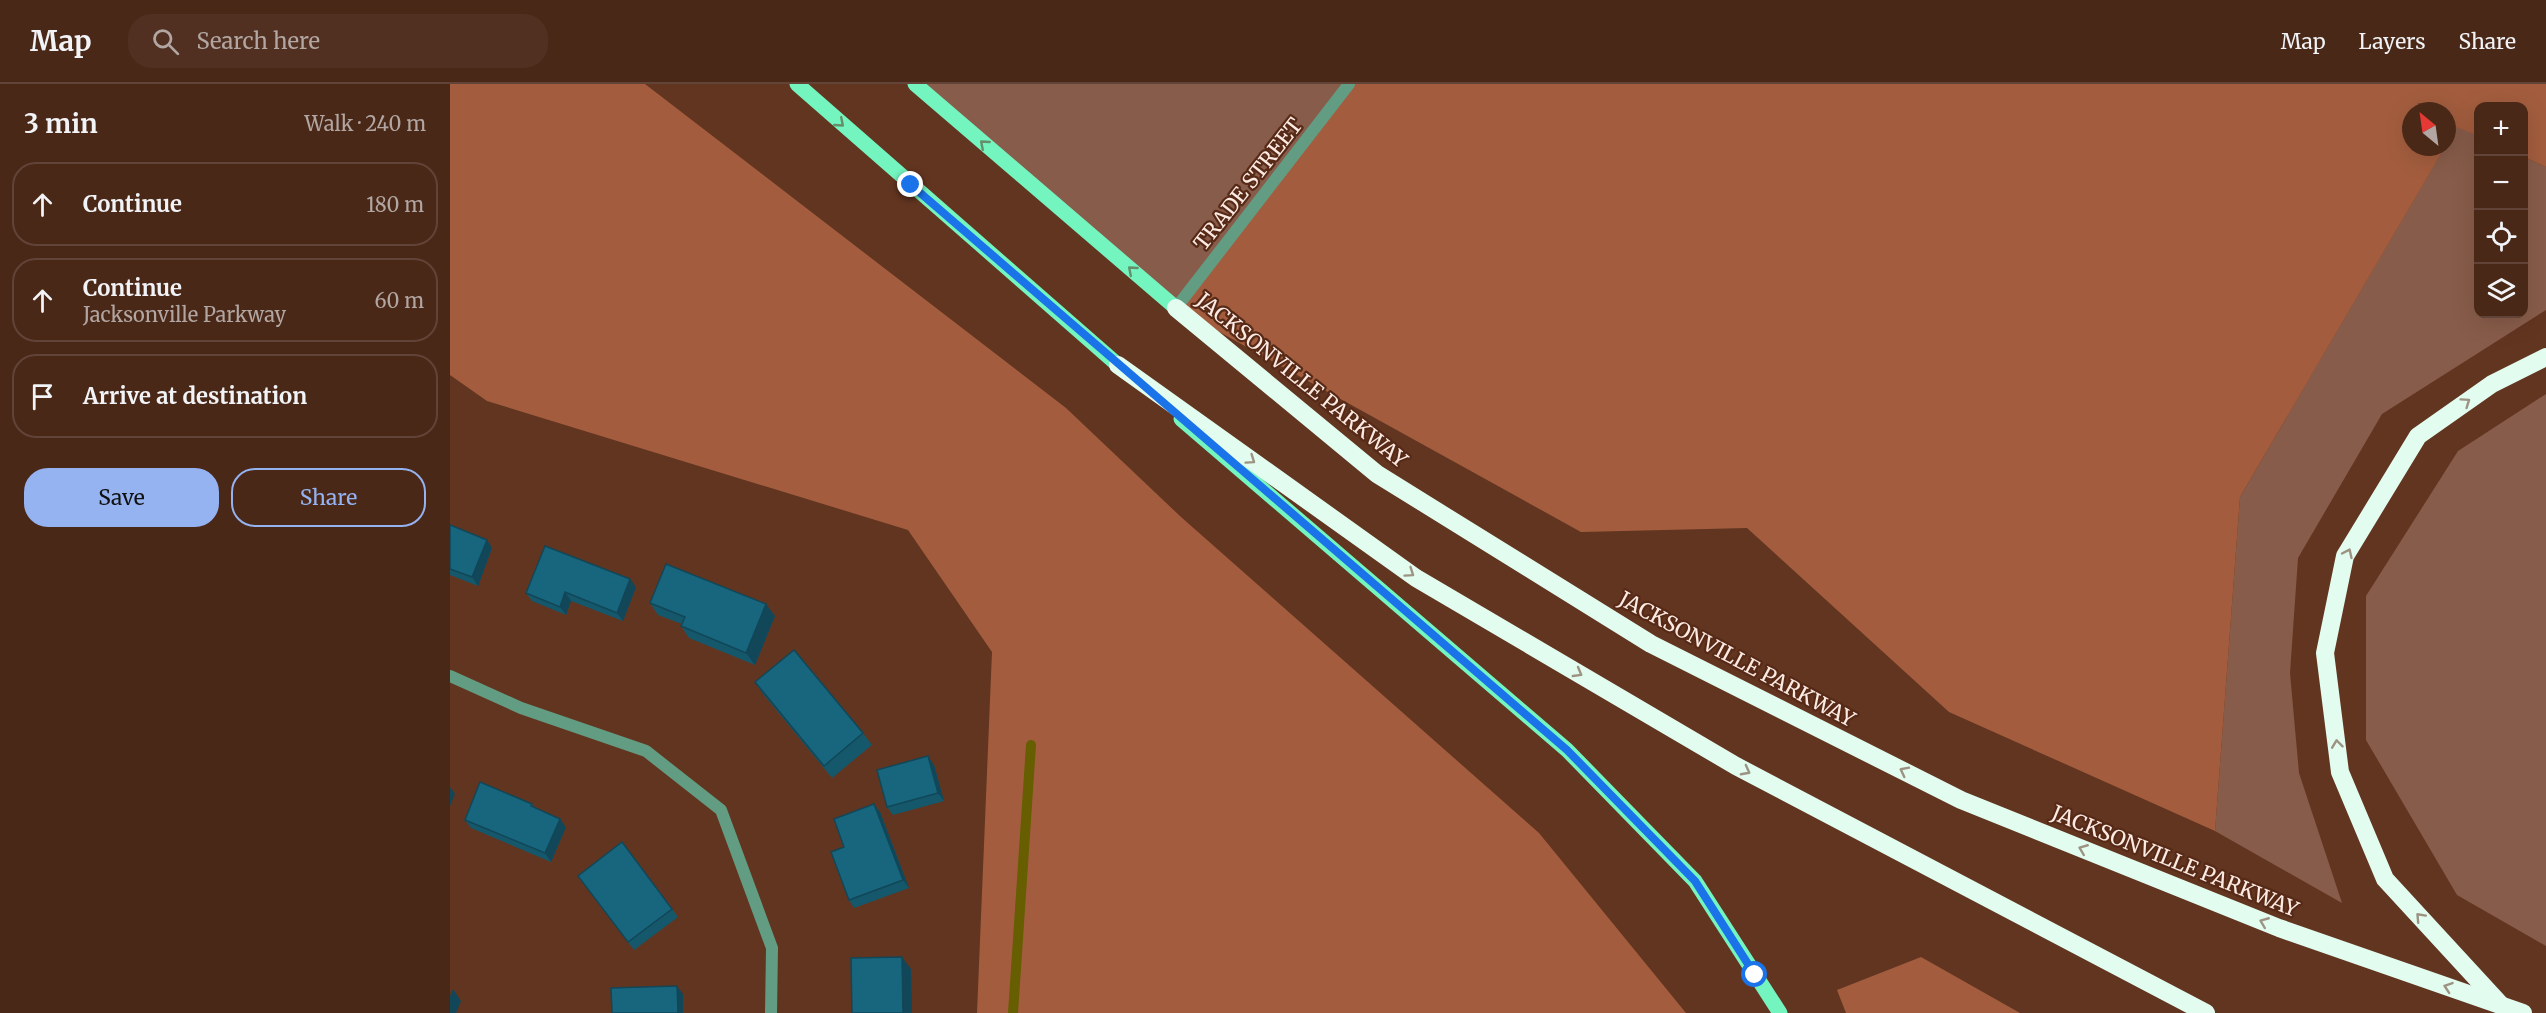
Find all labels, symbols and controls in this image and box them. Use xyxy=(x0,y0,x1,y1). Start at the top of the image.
search box xyxy=(128,14,548,68)
text: Map xyxy=(30,23,92,59)
icon: search xyxy=(149,25,182,58)
text: Search here xyxy=(197,27,320,55)
text: Map xyxy=(2281,28,2326,55)
text: Layers xyxy=(2359,28,2426,55)
text: Share xyxy=(2459,28,2516,55)
north arrow xyxy=(2402,102,2456,156)
map controls xyxy=(2474,102,2528,318)
button: + xyxy=(2474,102,2528,156)
text: 3 min xyxy=(24,107,98,140)
text: Walk · 240 m xyxy=(305,111,426,136)
street label: TRADE STREET xyxy=(1188,112,1308,256)
one-way arrow xyxy=(833,116,844,127)
one-way arrow xyxy=(980,140,991,151)
button: − xyxy=(2474,156,2528,210)
route end xyxy=(897,171,923,197)
icon: ahead xyxy=(26,188,59,221)
text: Continue xyxy=(83,190,182,218)
text: 180 m xyxy=(366,192,424,217)
button: locate xyxy=(2474,210,2528,264)
button: layers xyxy=(2474,264,2528,318)
one-way arrow xyxy=(1128,267,1139,278)
text: Continue xyxy=(83,274,182,302)
icon: ahead xyxy=(26,284,59,317)
street label: JACKSONVILLE PARKWAY xyxy=(1190,286,1413,474)
text: 60 m xyxy=(374,288,424,313)
text: Jacksonville Parkway xyxy=(83,302,286,327)
icon: arrive xyxy=(26,380,59,413)
text: Arrive at destination xyxy=(83,382,307,410)
one-way arrow xyxy=(2459,398,2470,409)
one-way arrow xyxy=(1245,453,1256,464)
button: Save xyxy=(24,468,219,527)
button: Share xyxy=(231,468,426,527)
one-way arrow xyxy=(2341,549,2353,560)
one-way arrow xyxy=(1404,566,1415,577)
street label: JACKSONVILLE PARKWAY xyxy=(1613,585,1860,733)
one-way arrow xyxy=(1572,665,1582,677)
one-way arrow xyxy=(2331,740,2344,749)
one-way arrow xyxy=(1740,764,1751,775)
one-way arrow xyxy=(1900,767,1911,779)
street label: JACKSONVILLE PARKWAY xyxy=(2047,799,2303,923)
one-way arrow xyxy=(2078,844,2089,856)
one-way arrow xyxy=(2416,913,2427,924)
one-way arrow xyxy=(2259,917,2270,929)
route start xyxy=(1741,961,1767,987)
one-way arrow xyxy=(2443,981,2454,994)

